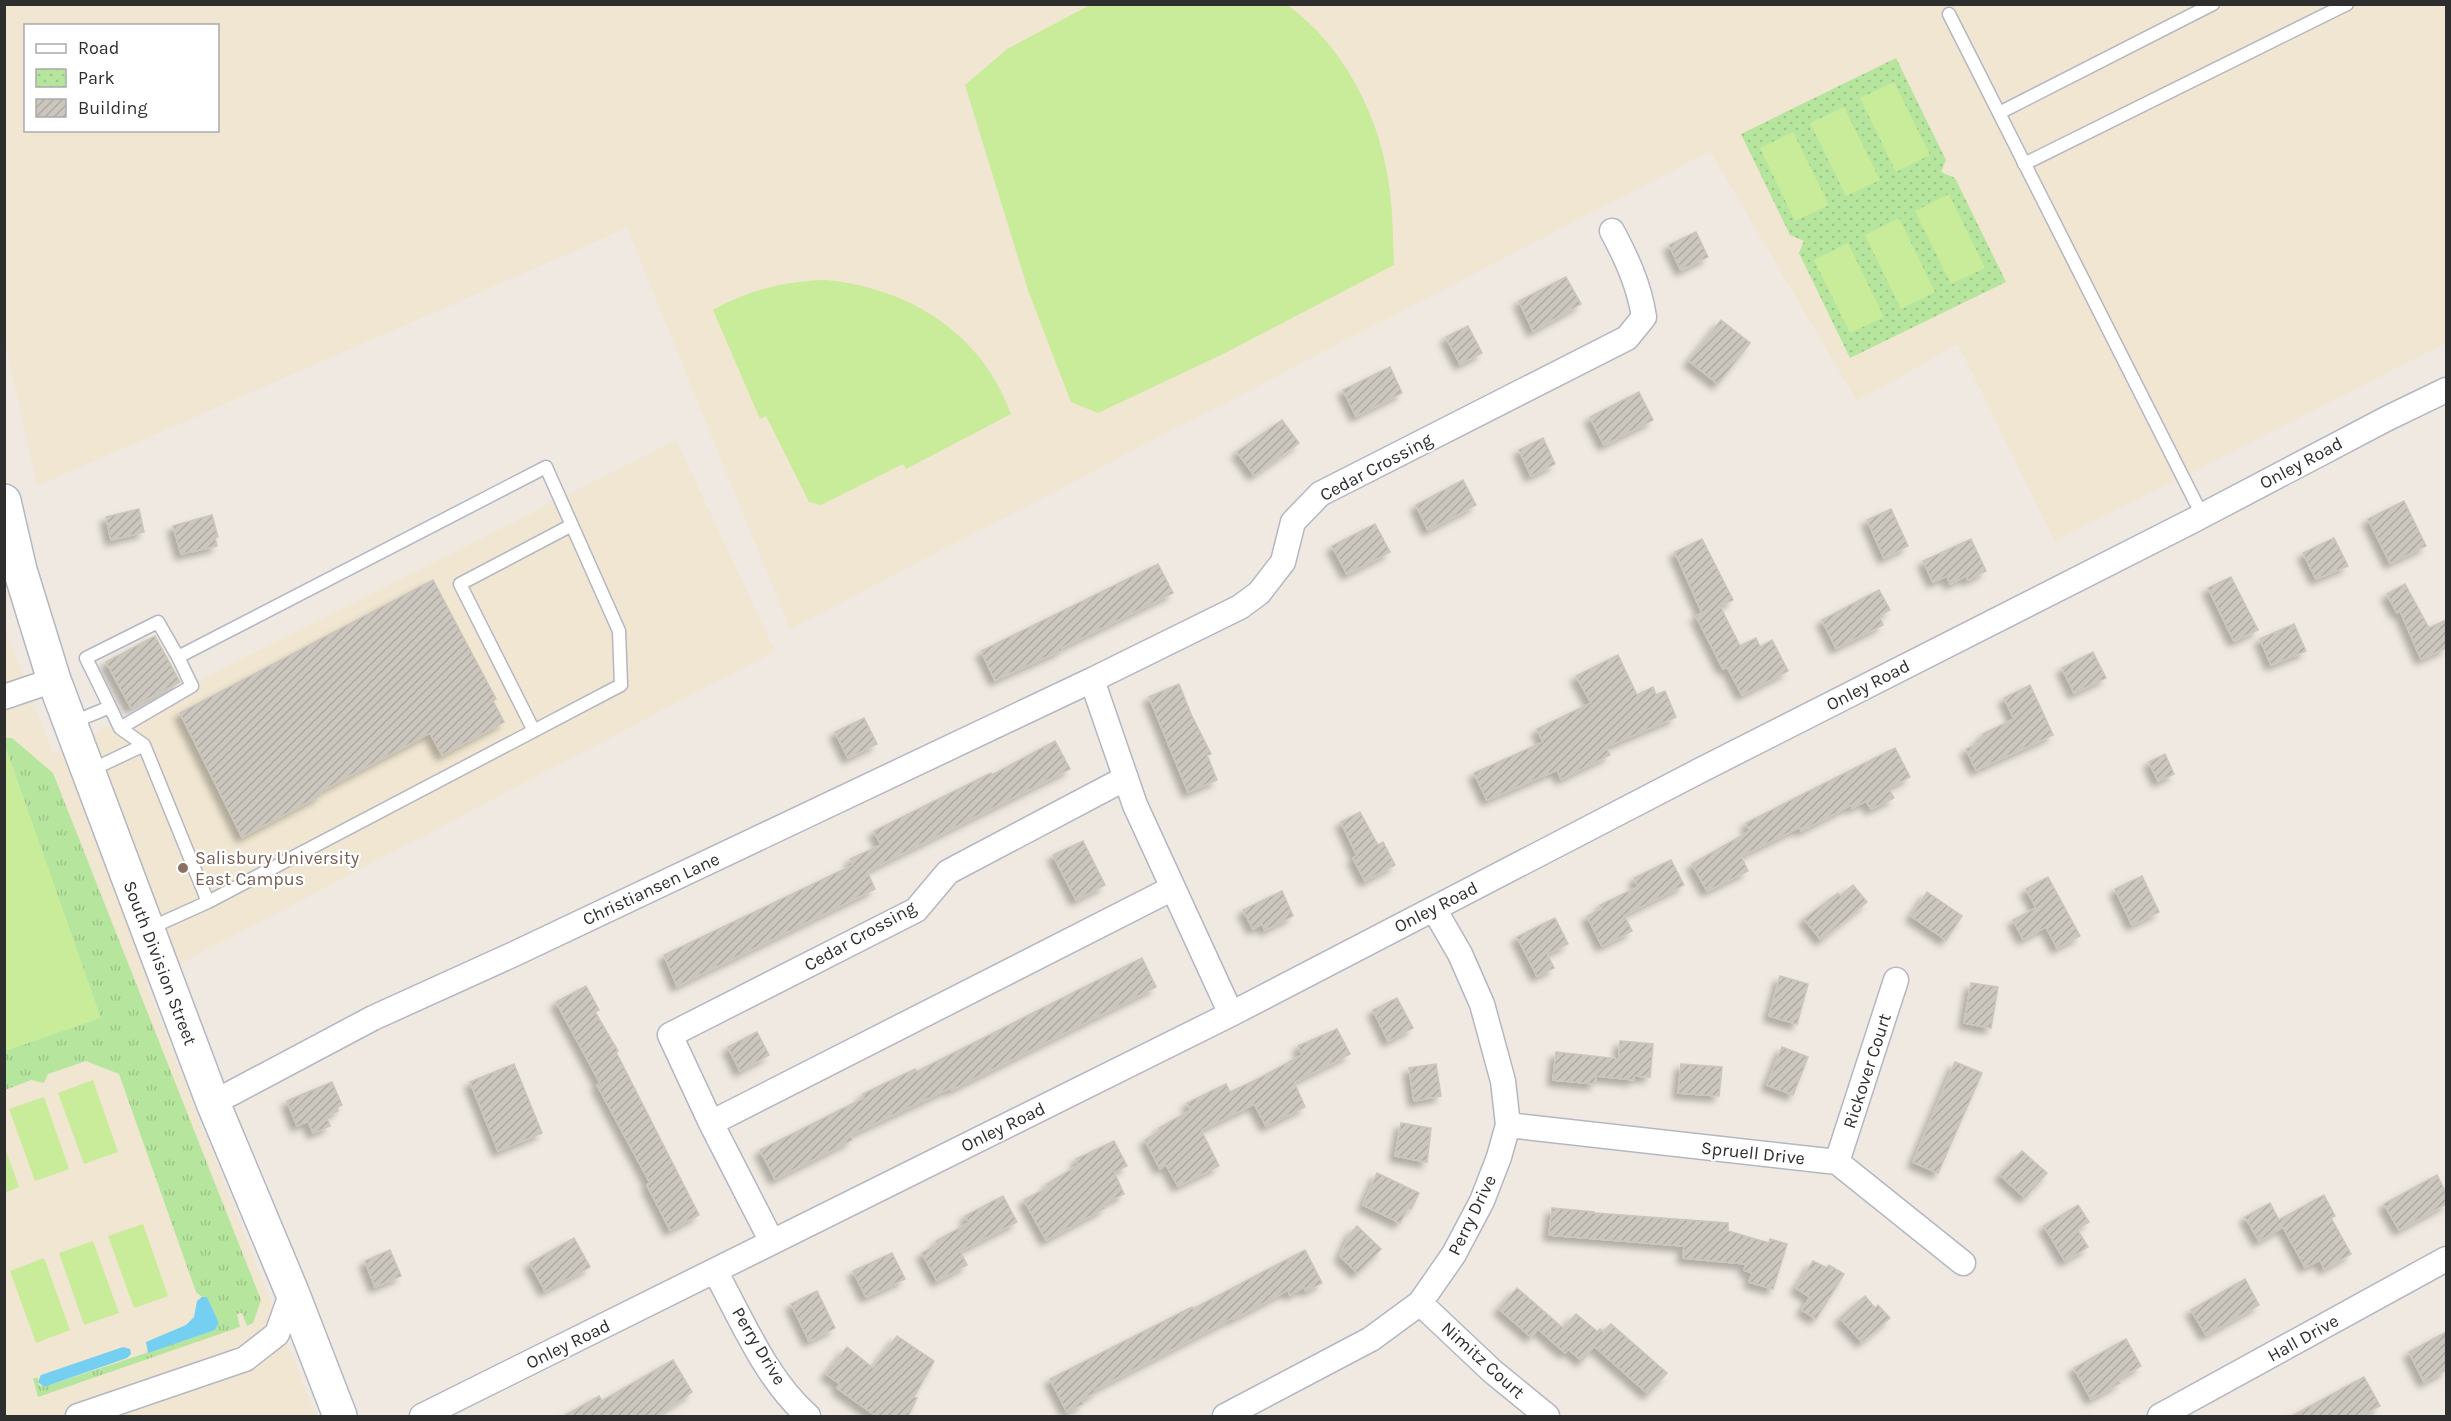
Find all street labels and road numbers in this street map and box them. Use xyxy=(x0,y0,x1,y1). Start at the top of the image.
street label: Cedar Crossing xyxy=(1316,428,1436,506)
street label: Onley Road xyxy=(2256,432,2346,494)
street label: Onley Road xyxy=(1823,655,1913,715)
street label: Christiansen Lane xyxy=(579,848,723,930)
street label: Onley Road xyxy=(1391,877,1481,937)
street label: South Division Street xyxy=(118,878,202,1049)
street label: Cedar Crossing xyxy=(800,896,920,976)
street label: Rickover Court xyxy=(1838,1010,1896,1131)
street label: Onley Road xyxy=(957,1097,1049,1157)
street label: Spruell Drive xyxy=(1700,1137,1806,1169)
street label: Perry Drive xyxy=(1443,1171,1501,1259)
street label: Perry Drive xyxy=(727,1303,791,1389)
street label: Hall Drive xyxy=(2263,1309,2343,1367)
street label: Onley Road xyxy=(522,1314,614,1374)
street label: Nimitz Court xyxy=(1437,1317,1529,1403)

